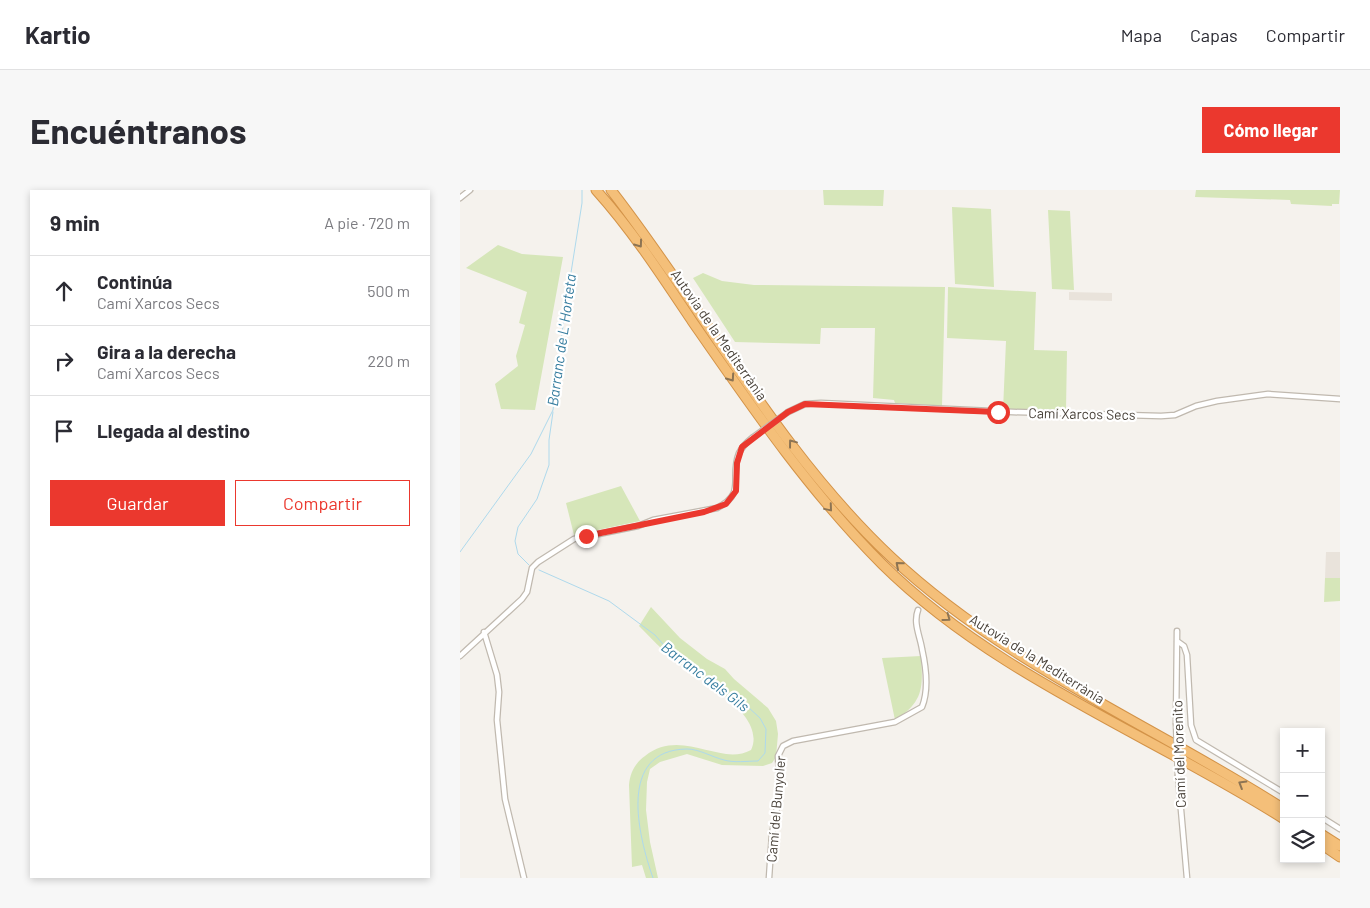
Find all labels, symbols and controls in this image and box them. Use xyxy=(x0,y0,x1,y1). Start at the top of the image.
text: Kartio xyxy=(25,20,91,49)
text: Mapa xyxy=(1121,24,1162,46)
text: Capas xyxy=(1190,24,1238,46)
text: Compartir xyxy=(1266,24,1345,46)
button: Cómo llegar xyxy=(1202,107,1340,153)
text: Encuéntranos xyxy=(30,109,247,151)
text: 9 min xyxy=(50,210,100,235)
text: A pie · 720 m xyxy=(324,213,410,232)
one-way arrow xyxy=(633,239,642,248)
street label: Autovia de la Mediterrània xyxy=(668,266,771,404)
text: Continúa xyxy=(97,270,172,293)
water label: Barranc de L' Horteta xyxy=(543,273,579,407)
icon: ahead xyxy=(50,277,78,305)
text: 500 m xyxy=(367,281,410,300)
text: Camí Xarcos Secs xyxy=(97,293,220,312)
text: Gira a la derecha xyxy=(97,340,236,363)
icon: right xyxy=(50,347,78,375)
text: 220 m xyxy=(367,351,410,370)
text: Camí Xarcos Secs xyxy=(97,363,220,382)
one-way arrow xyxy=(725,372,734,382)
route start xyxy=(987,401,1010,424)
street label: Camí Xarcos Secs xyxy=(1028,404,1136,423)
icon: arrive xyxy=(50,417,78,445)
text: Llegada al destino xyxy=(97,419,250,442)
one-way arrow xyxy=(789,439,798,449)
button: Guardar xyxy=(50,480,225,526)
button: Compartir xyxy=(235,480,410,526)
one-way arrow xyxy=(824,502,833,511)
route end xyxy=(575,525,598,548)
one-way arrow xyxy=(896,562,905,571)
street label: Autovia de la Mediterrània xyxy=(967,610,1108,707)
one-way arrow xyxy=(941,613,950,621)
water label: Barranc dels Gils xyxy=(658,637,753,715)
street label: Camí del Morenito xyxy=(1168,700,1189,808)
map controls xyxy=(1280,728,1325,863)
button: + xyxy=(1280,728,1325,773)
street label: Camí del Bunyoler xyxy=(762,755,789,863)
button: − xyxy=(1280,773,1325,818)
one-way arrow xyxy=(1238,780,1247,790)
button: layers xyxy=(1280,818,1325,863)

